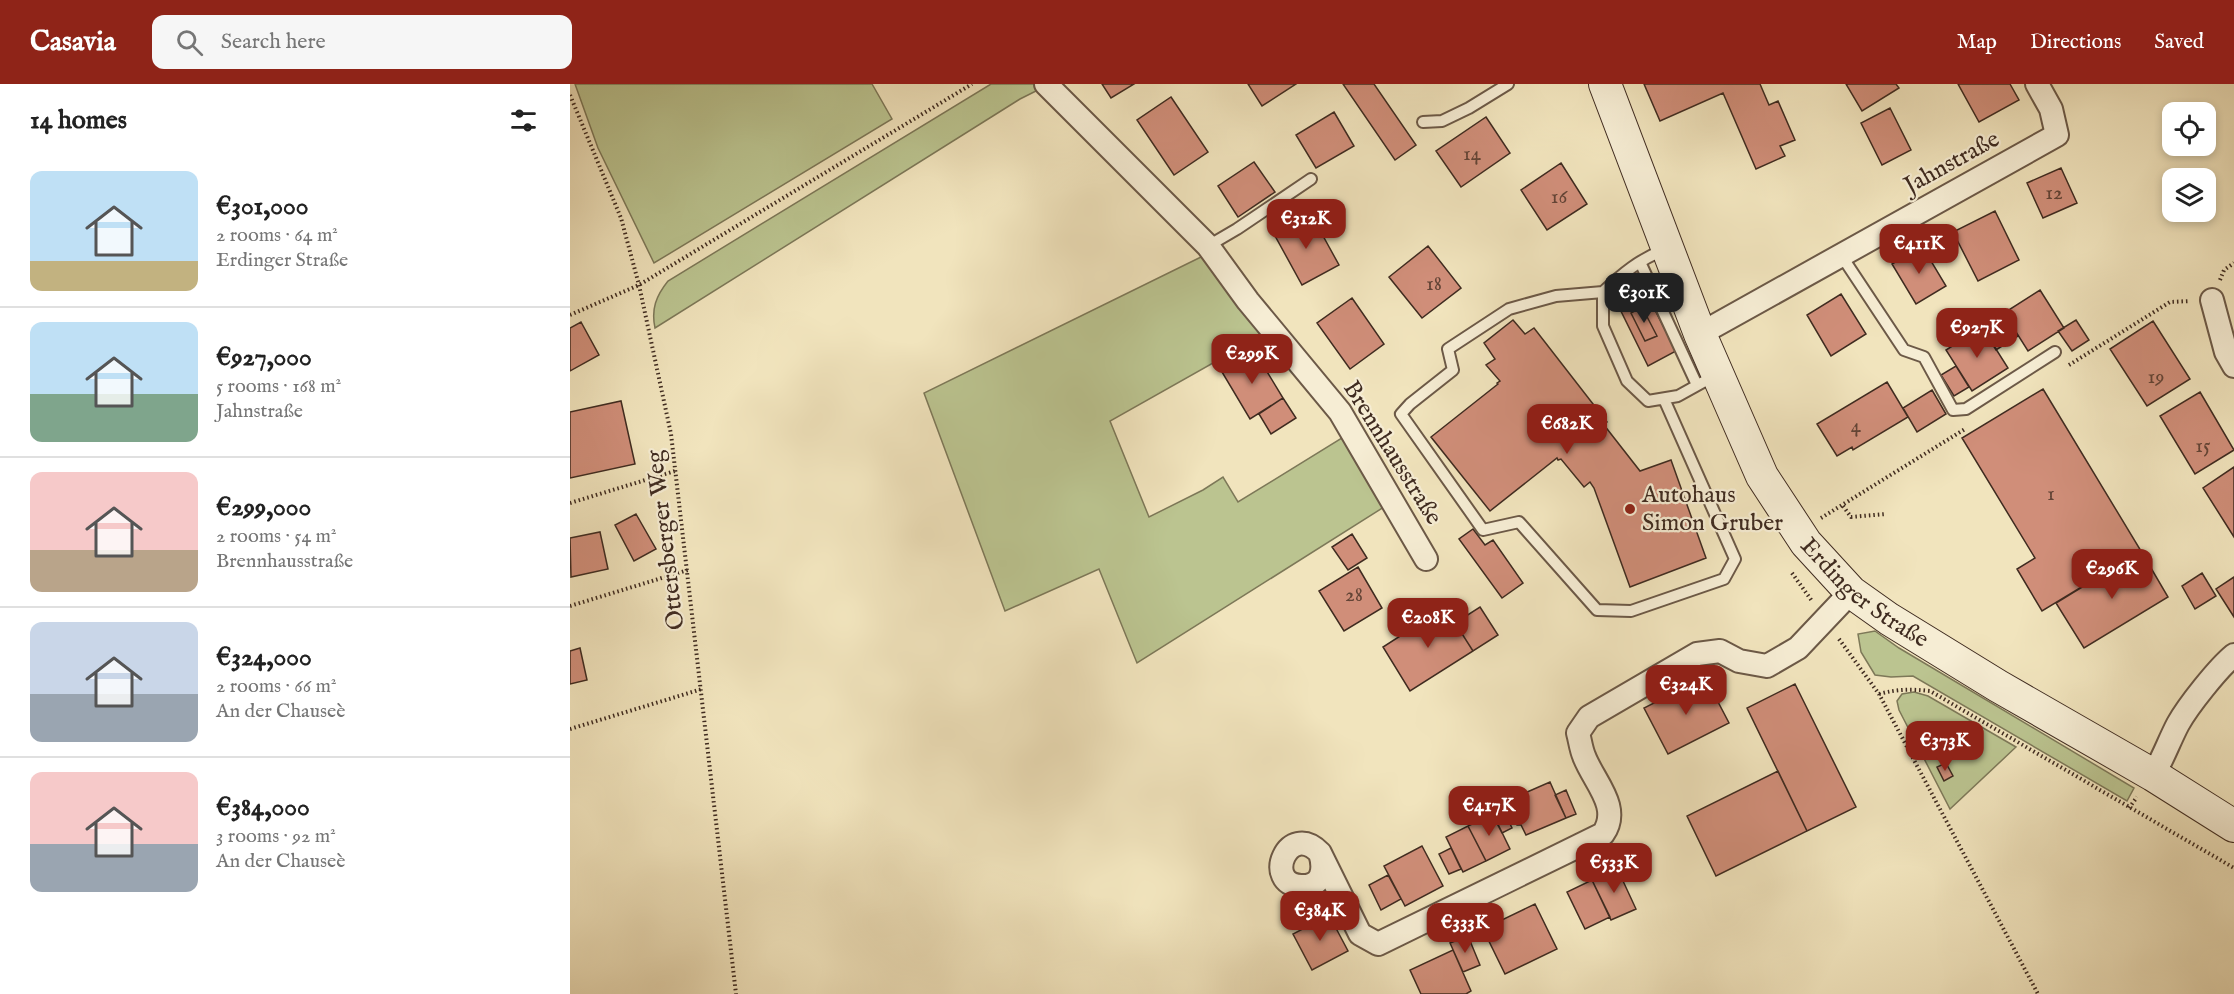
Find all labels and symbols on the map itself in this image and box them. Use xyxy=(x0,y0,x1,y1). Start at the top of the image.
street label: Jahnstraße xyxy=(1896,124,2005,203)
house number: 14 xyxy=(1463,141,1482,168)
house number: 12 xyxy=(2045,180,2063,207)
house number: 16 xyxy=(1551,184,1568,211)
pin: €312K xyxy=(1264,199,1348,250)
pin: €411K xyxy=(1877,224,1961,275)
house number: 18 xyxy=(1426,271,1442,298)
pin: €301K xyxy=(1602,273,1686,324)
pin: €927K xyxy=(1935,308,2019,359)
pin: €299K xyxy=(1210,334,1294,385)
house number: 19 xyxy=(2148,364,2165,391)
street label: Brennhausstraße xyxy=(1335,375,1449,531)
pin: €682K xyxy=(1525,404,1609,455)
house number: 4 xyxy=(1851,413,1862,440)
house number: 15 xyxy=(2195,433,2211,460)
street label: Ottersberger Weg xyxy=(639,447,692,632)
place label: Autohaus Simon Gruber xyxy=(1641,480,1783,539)
house number: 1 xyxy=(2047,481,2055,508)
marker: Autohaus Simon Gruber xyxy=(1623,502,1637,516)
street label: Erdinger Straße xyxy=(1793,531,1934,655)
pin: €296K xyxy=(2070,549,2154,600)
house number: 28 xyxy=(1345,582,1363,609)
pin: €208K xyxy=(1386,598,1470,649)
pin: €324K xyxy=(1644,665,1728,716)
pin: €373K xyxy=(1903,721,1987,772)
pin: €417K xyxy=(1447,786,1531,837)
pin: €533K xyxy=(1572,843,1656,894)
pin: €384K xyxy=(1278,891,1362,942)
pin: €333K xyxy=(1423,903,1507,954)

